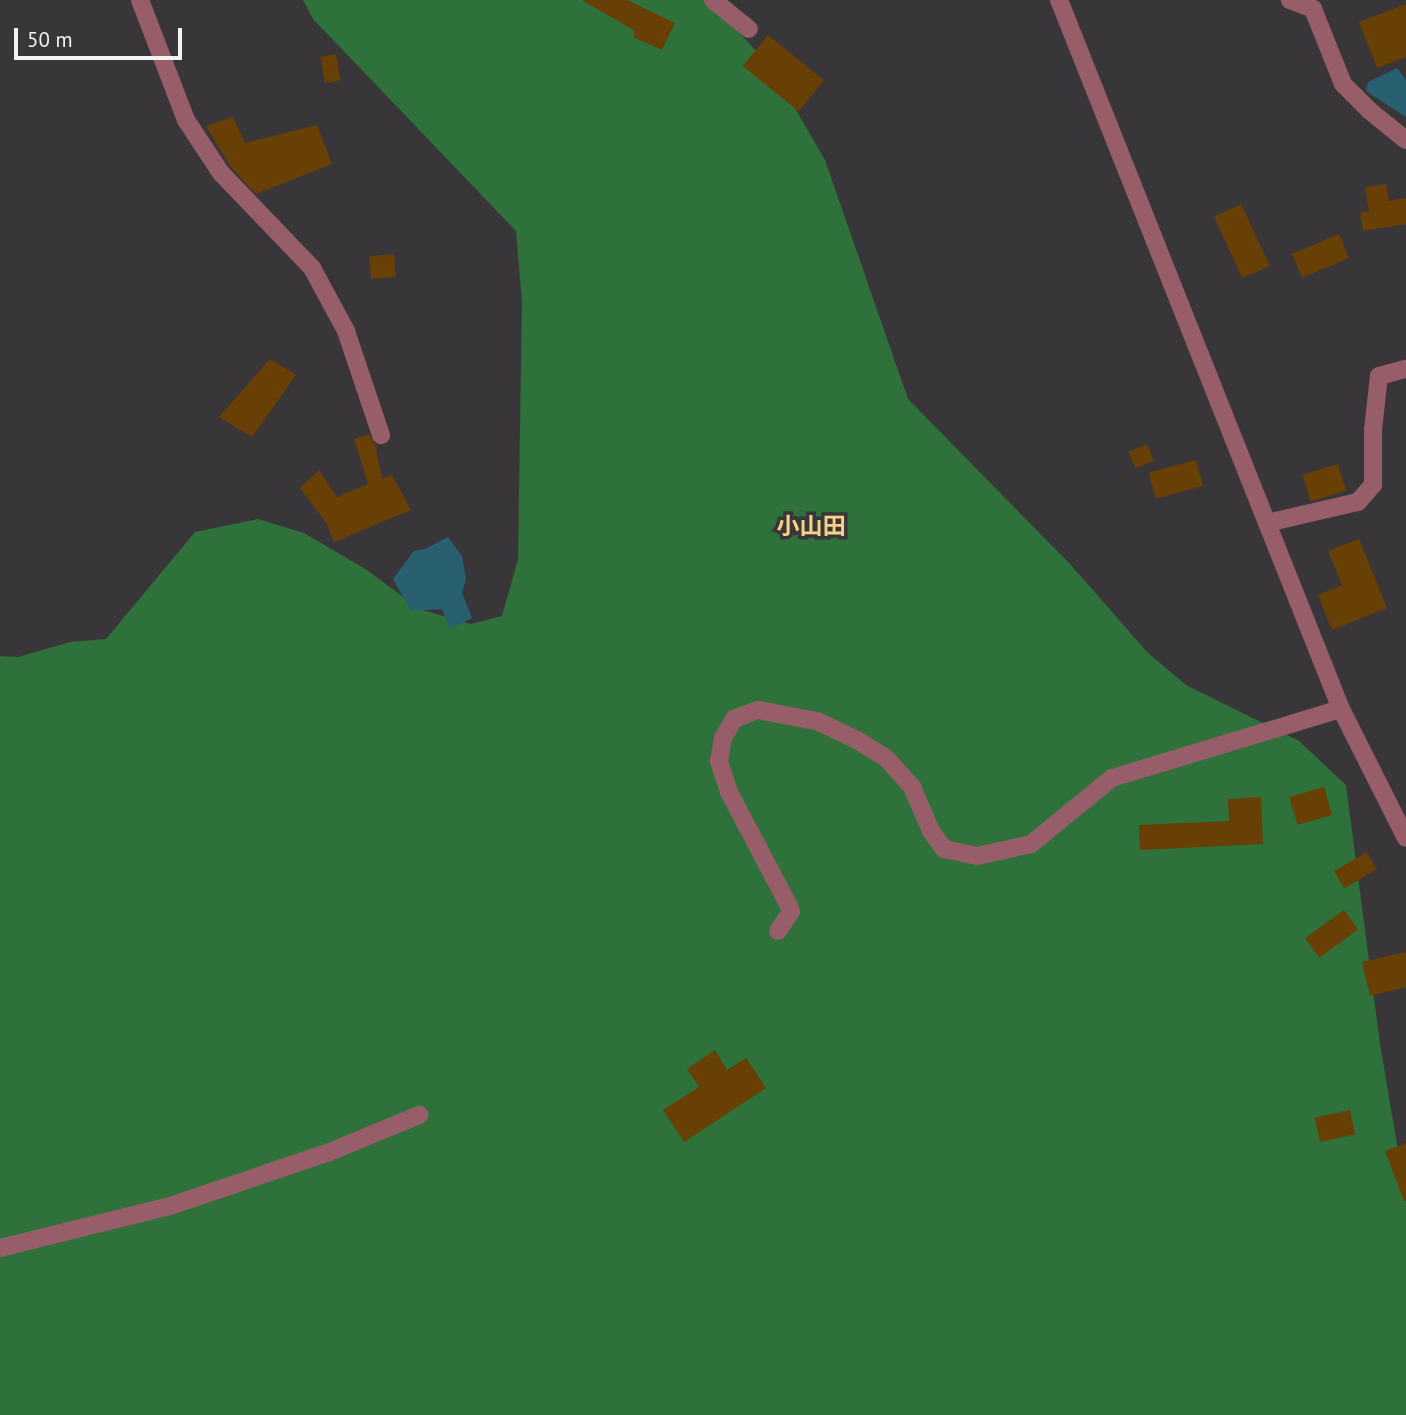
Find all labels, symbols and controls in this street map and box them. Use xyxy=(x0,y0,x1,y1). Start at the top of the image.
scale bar xyxy=(18,14,186,58)
text: 50 m xyxy=(27,26,73,53)
district label: 小山田 xyxy=(777,512,845,540)

